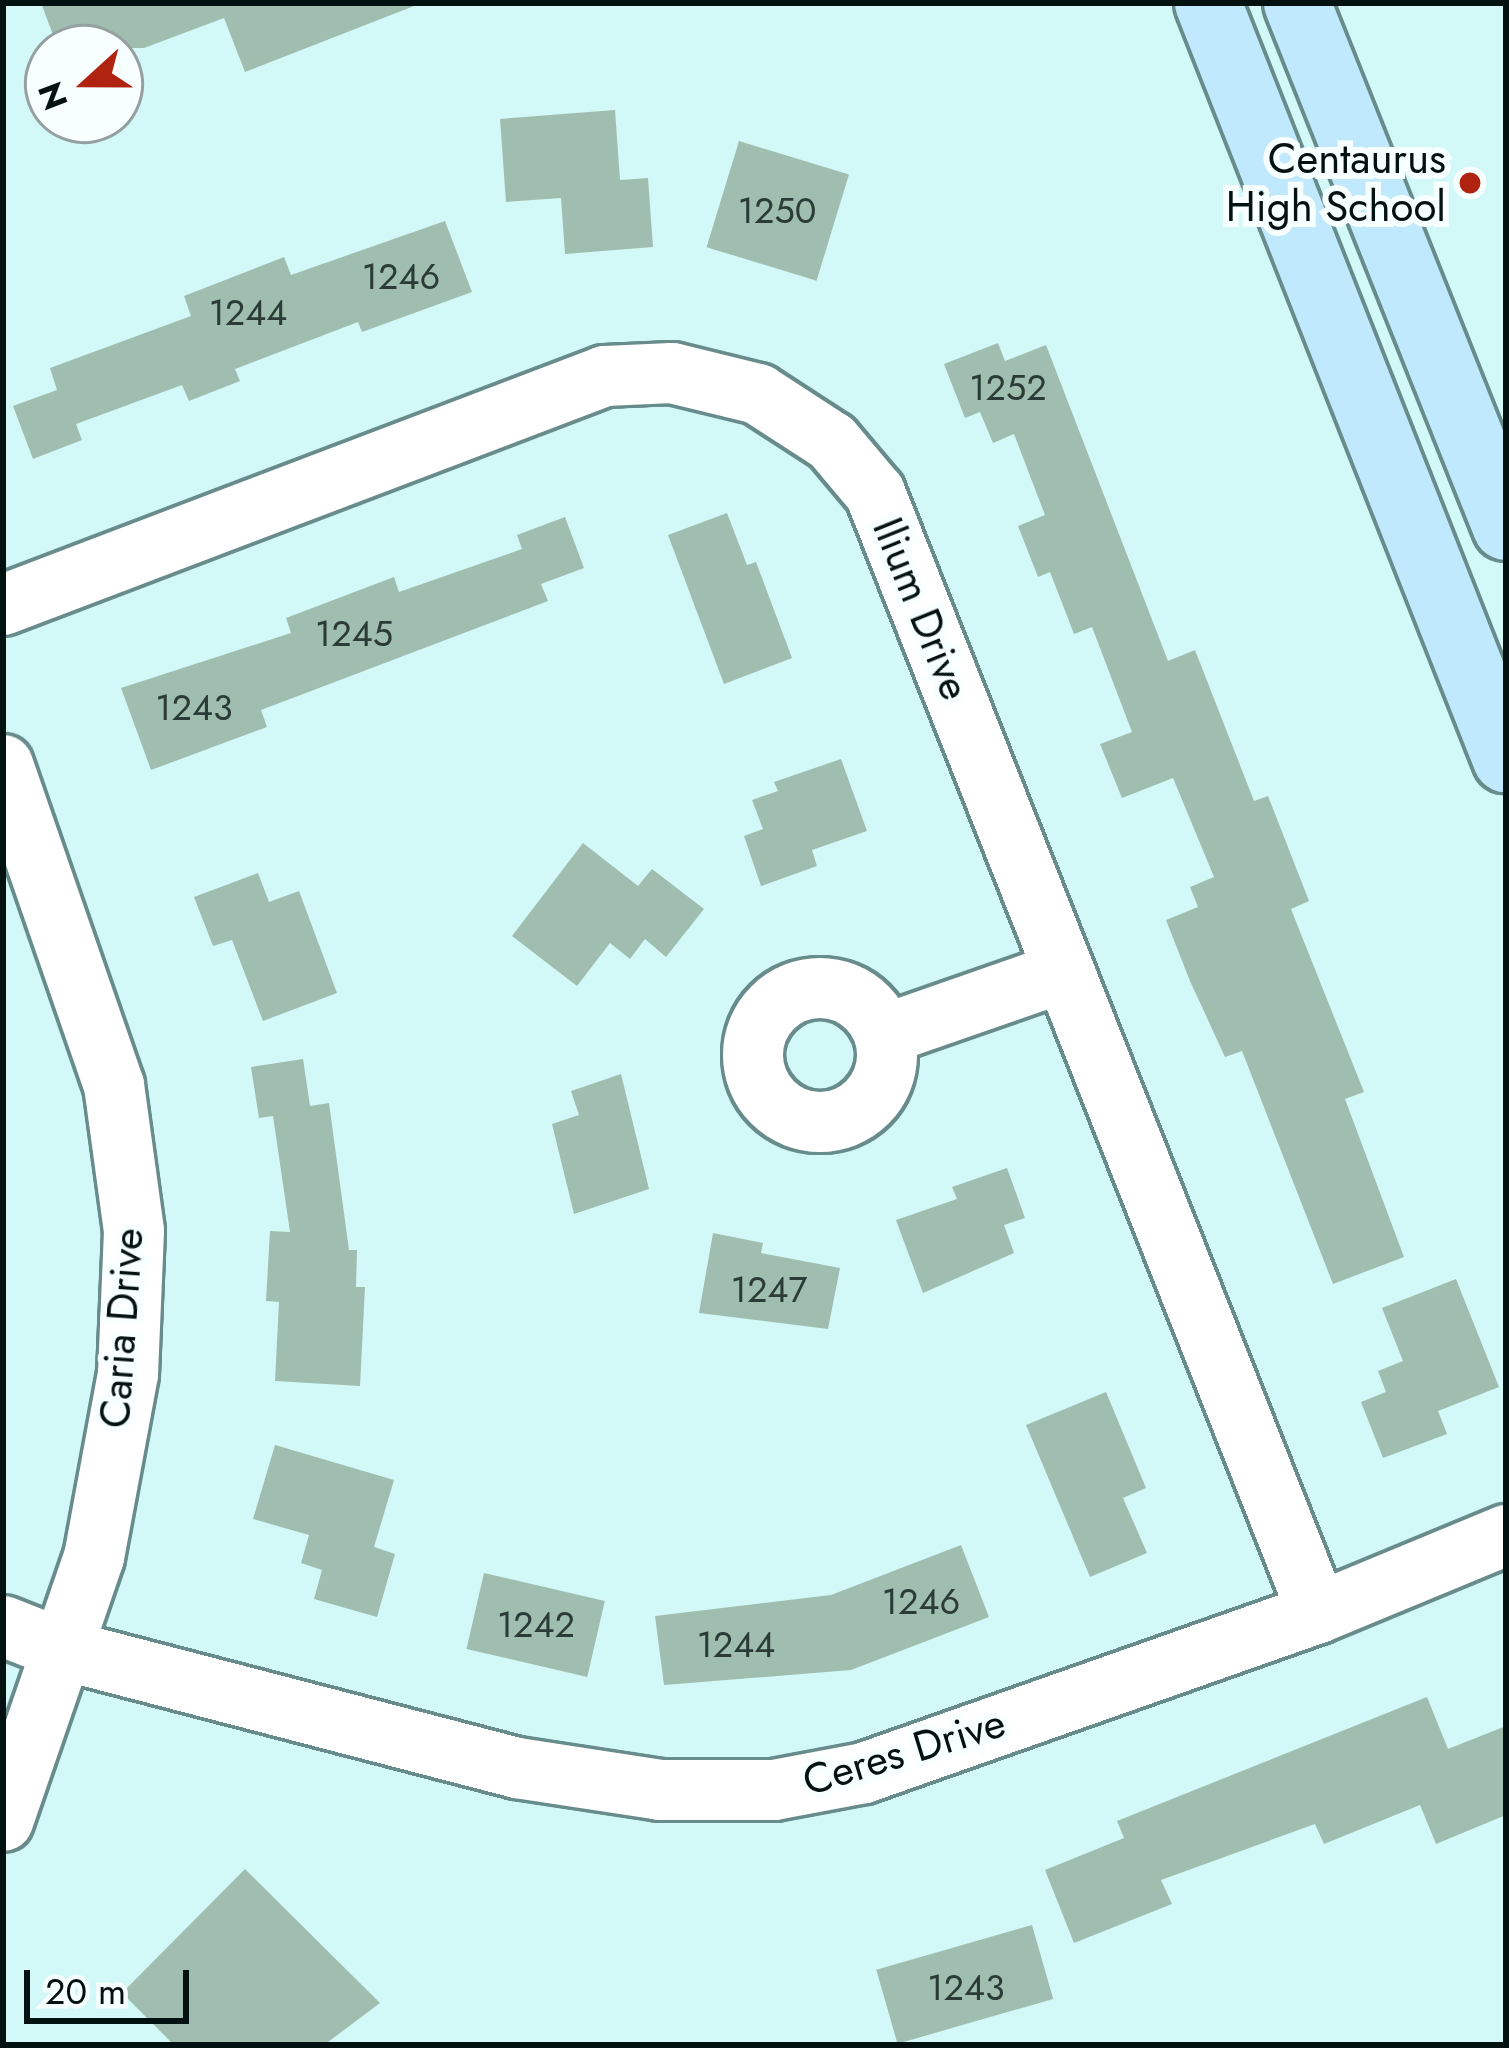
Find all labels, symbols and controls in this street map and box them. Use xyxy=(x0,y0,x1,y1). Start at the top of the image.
north arrow xyxy=(24,24,144,144)
text: N xyxy=(26,75,79,117)
place label: Centaurus High School xyxy=(1226,134,1446,232)
marker: Centaurus High School xyxy=(1457,170,1483,196)
house number: 1250 xyxy=(738,189,816,233)
house number: 1246 xyxy=(362,255,440,299)
house number: 1244 xyxy=(209,291,287,335)
house number: 1252 xyxy=(969,366,1047,410)
street label: Ilium Drive xyxy=(862,511,980,707)
house number: 1245 xyxy=(315,612,393,656)
house number: 1243 xyxy=(155,686,233,730)
street label: Caria Drive xyxy=(90,1226,154,1430)
house number: 1247 xyxy=(731,1268,807,1312)
house number: 1246 xyxy=(882,1580,960,1624)
house number: 1242 xyxy=(497,1603,575,1647)
house number: 1244 xyxy=(697,1623,775,1667)
street label: Ceres Drive xyxy=(797,1697,1011,1807)
scale bar xyxy=(30,1946,195,2020)
text: 20 m xyxy=(45,1965,126,2017)
house number: 1243 xyxy=(927,1966,1005,2010)

